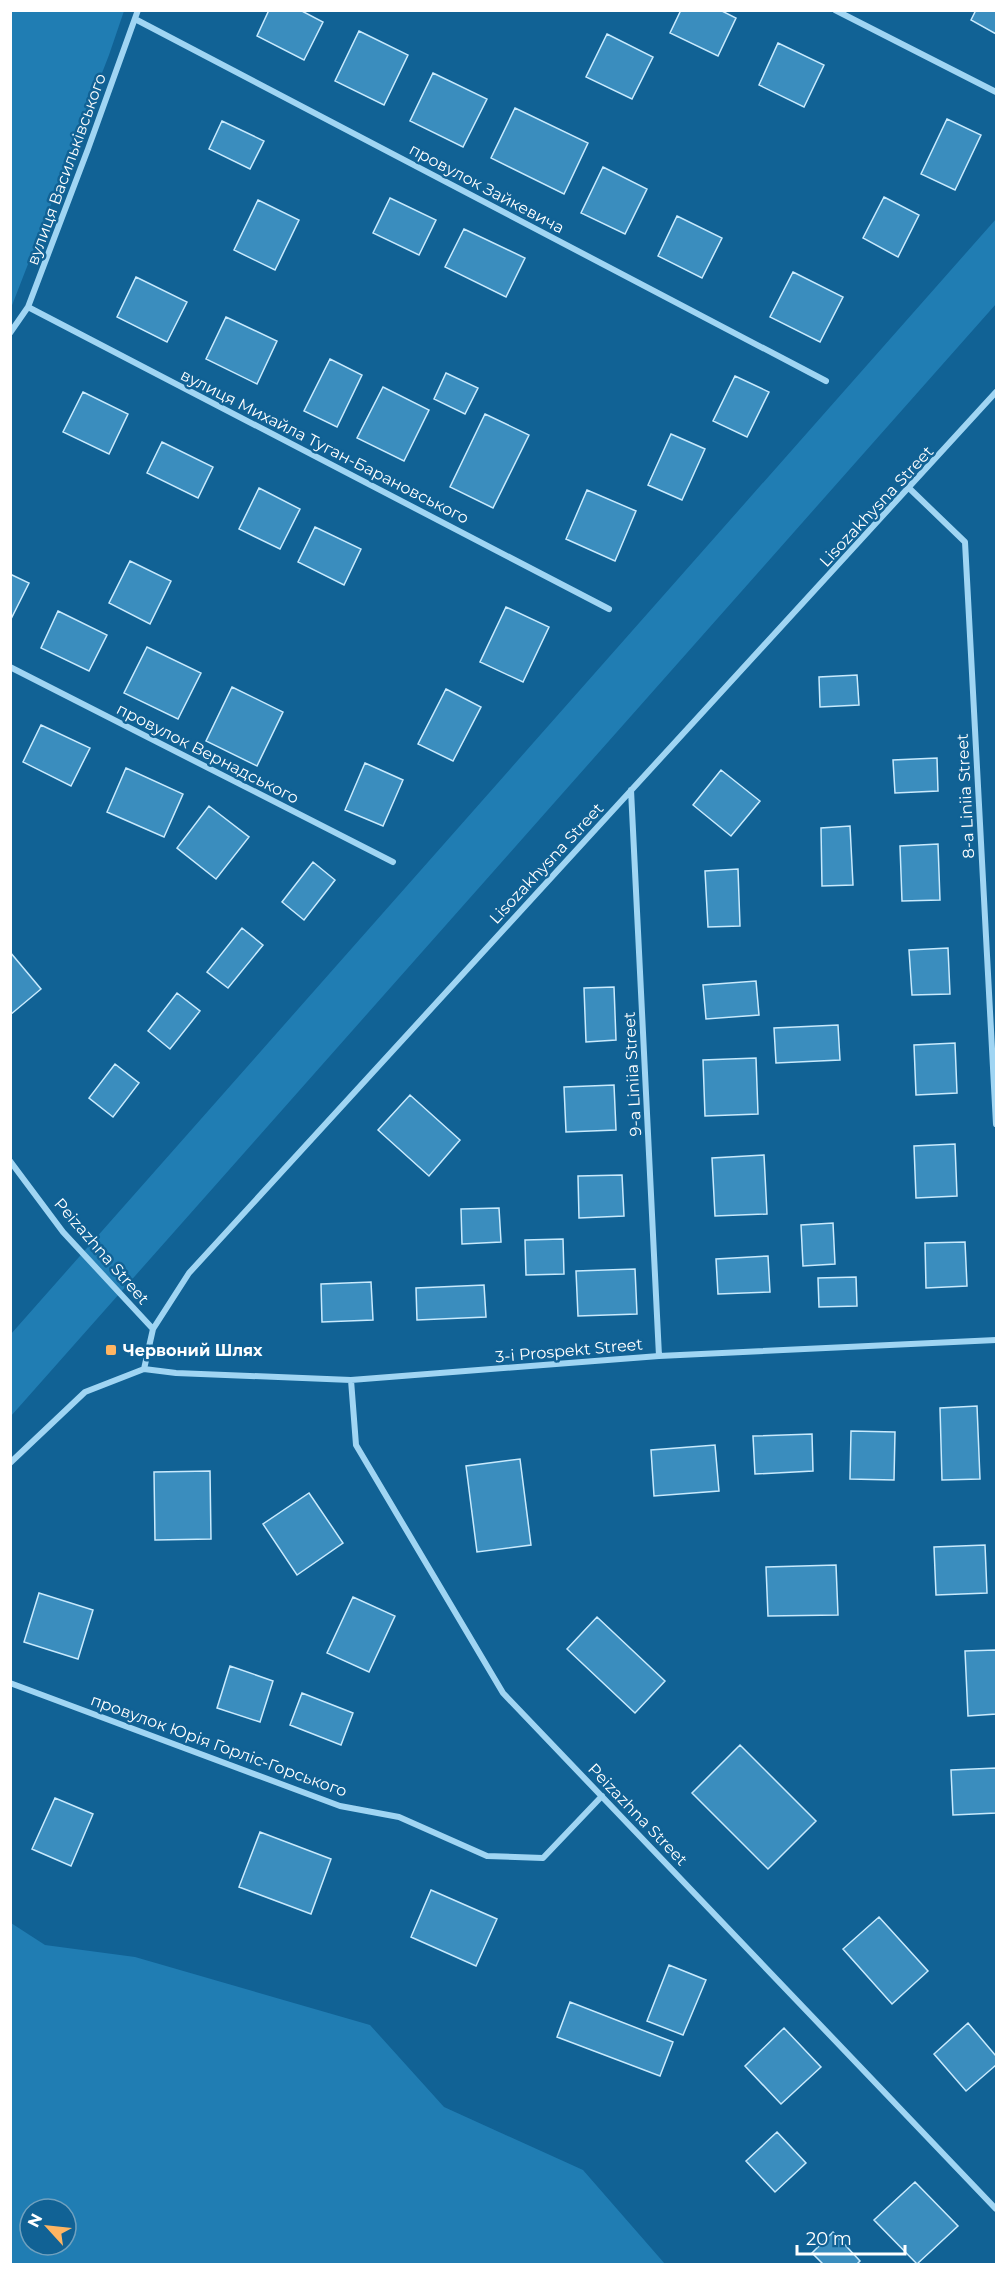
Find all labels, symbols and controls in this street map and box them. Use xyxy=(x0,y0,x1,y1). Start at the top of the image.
street label: вулиця Васильківського xyxy=(23,71,110,268)
street label: провулок Зайкевича xyxy=(406,139,568,237)
street label: вулиця Михайла Туган-Барановського xyxy=(177,365,472,528)
street label: Lisozakhysna Street xyxy=(815,442,938,571)
street label: провулок Вернадського xyxy=(113,699,302,808)
street label: 8-a Liniia Street xyxy=(953,733,978,859)
street label: Lisozakhysna Street xyxy=(485,799,608,928)
street label: 9-a Liniia Street xyxy=(620,1011,645,1137)
street label: Peizazhna Street xyxy=(50,1194,153,1309)
street label: 3-i Prospekt Street xyxy=(495,1335,644,1366)
place label: Червоний Шлях xyxy=(123,1341,263,1360)
marker: Червоний Шлях xyxy=(104,1343,118,1357)
street label: провулок Юрія Горліс-Горського xyxy=(88,1690,350,1801)
street label: Peizazhna Street xyxy=(584,1759,692,1870)
north arrow xyxy=(18,2197,78,2257)
text: N xyxy=(24,2210,46,2230)
scale bar xyxy=(797,2218,905,2256)
text: 20 m xyxy=(806,2228,852,2250)

